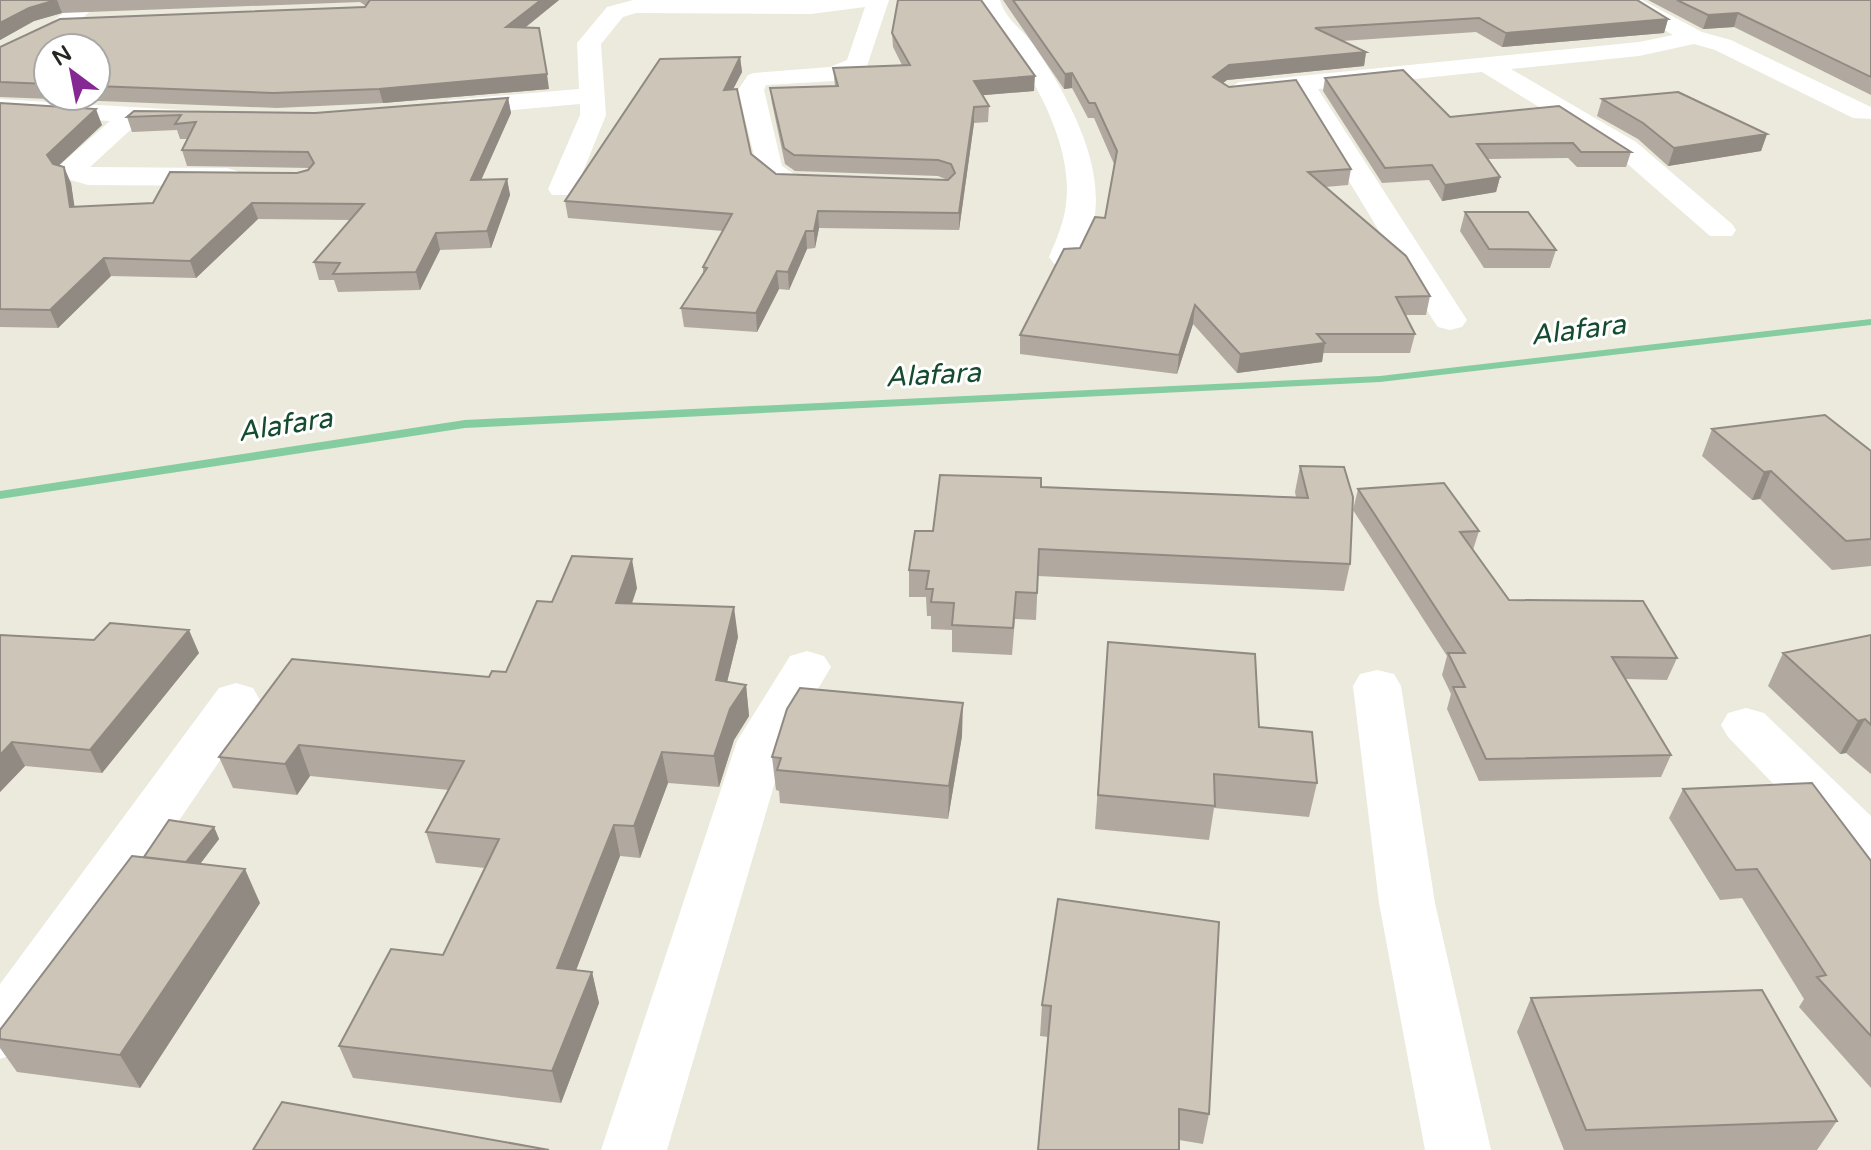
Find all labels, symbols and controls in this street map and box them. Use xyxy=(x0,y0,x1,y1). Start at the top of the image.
north arrow xyxy=(32,32,112,112)
text: N xyxy=(48,40,76,72)
water label: Alafara xyxy=(1529,307,1629,353)
water label: Alafara xyxy=(884,355,983,394)
water label: Alafara xyxy=(235,401,336,449)

